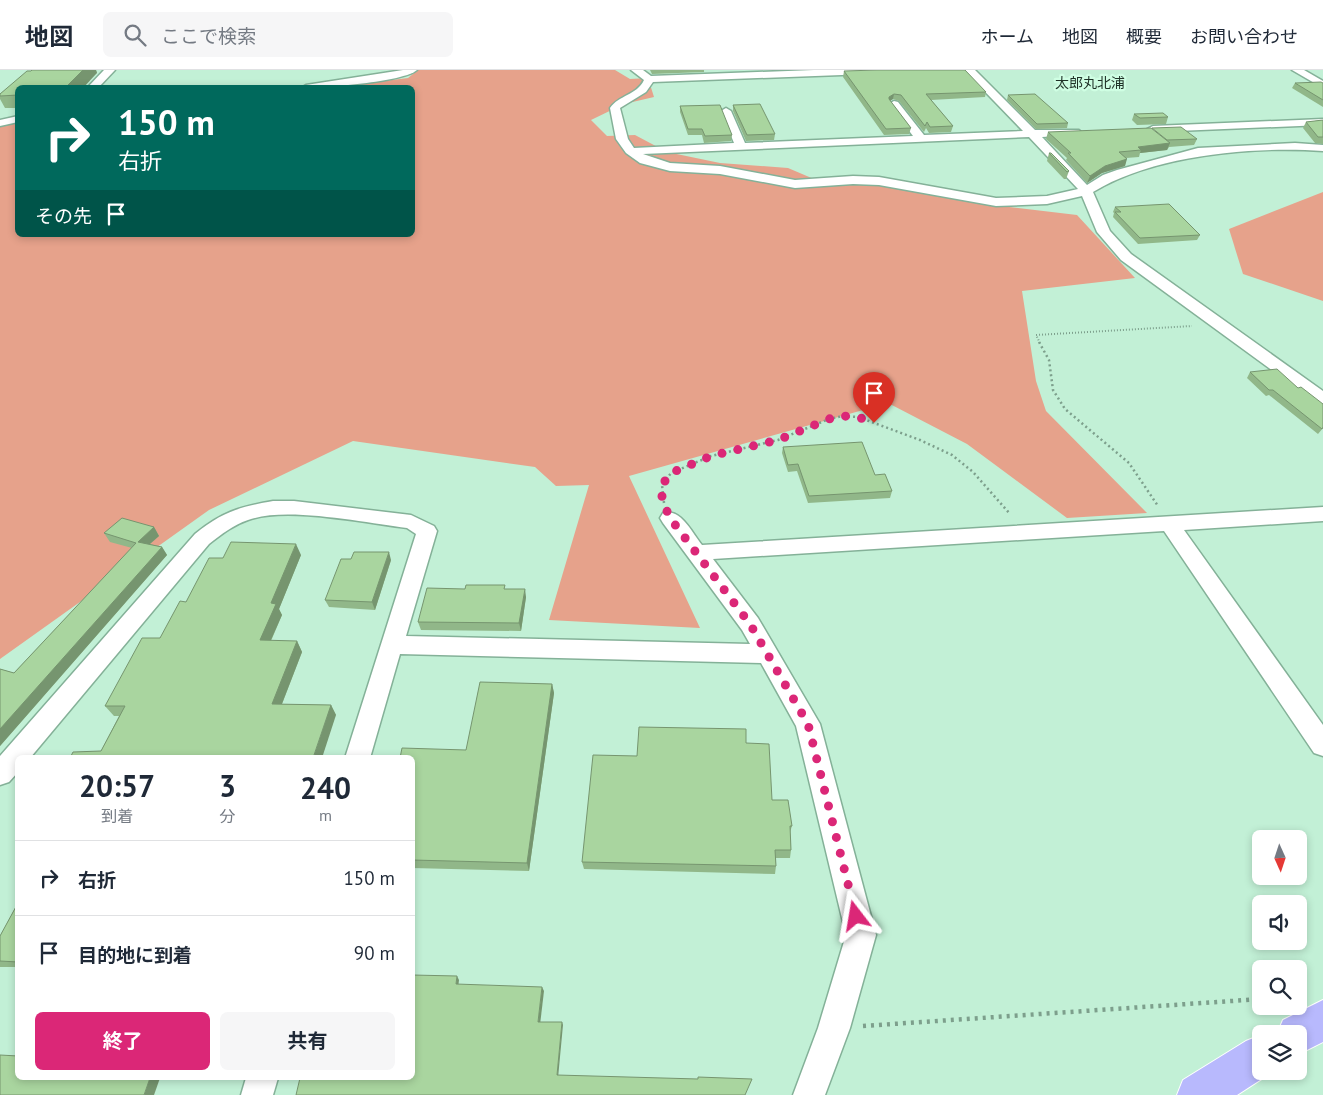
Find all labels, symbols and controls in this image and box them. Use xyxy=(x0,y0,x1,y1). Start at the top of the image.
search box xyxy=(103,12,453,57)
text: 地図 xyxy=(25,21,73,52)
icon: search xyxy=(121,21,149,49)
text: ここで検索 xyxy=(161,24,256,48)
text: ホーム xyxy=(981,25,1034,48)
text: 地図 xyxy=(1062,25,1098,48)
text: 概要 xyxy=(1126,25,1162,48)
text: お問い合わせ xyxy=(1190,25,1298,48)
district label: 太郎丸北浦 xyxy=(1055,74,1125,92)
text: 150 m xyxy=(118,99,215,145)
icon: right xyxy=(35,105,100,170)
text: 右折 xyxy=(118,147,162,175)
icon: arrive xyxy=(102,200,130,228)
text: その先 xyxy=(35,204,92,228)
pin xyxy=(853,372,895,423)
icon: arrive xyxy=(860,379,888,407)
text: 20:57 xyxy=(79,766,155,805)
text: 3 xyxy=(219,766,236,805)
text: 240 xyxy=(300,768,351,807)
text: m xyxy=(319,805,332,825)
text: 到着 xyxy=(101,806,133,826)
text: 分 xyxy=(220,806,236,826)
north arrow xyxy=(1252,830,1308,885)
map controls xyxy=(1252,830,1307,1080)
icon: right xyxy=(35,864,63,892)
text: 150 m xyxy=(343,866,395,890)
text: 右折 xyxy=(78,868,116,892)
position arrow xyxy=(829,889,881,941)
button: sound xyxy=(1252,895,1307,950)
icon: arrive xyxy=(35,939,63,967)
text: 90 m xyxy=(354,941,395,965)
text: 目的地に到着 xyxy=(78,943,192,967)
button: search xyxy=(1252,960,1307,1015)
button: 終了 xyxy=(35,1012,210,1070)
button: 共有 xyxy=(220,1012,395,1070)
button: layers xyxy=(1252,1025,1307,1080)

